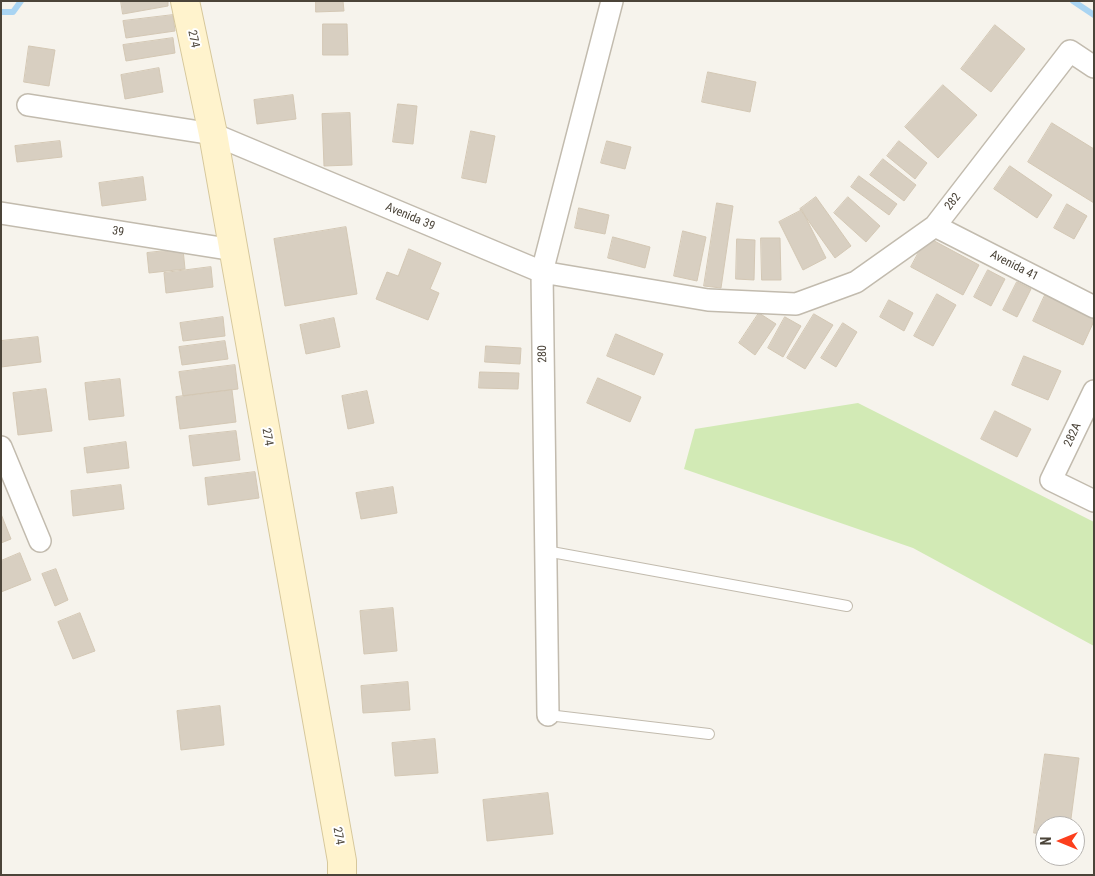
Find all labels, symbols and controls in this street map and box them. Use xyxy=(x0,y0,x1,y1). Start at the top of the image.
street label: 274 xyxy=(184,29,202,49)
street label: 282 xyxy=(942,191,964,213)
street label: Avenida 39 xyxy=(383,200,437,234)
street label: 39 xyxy=(111,224,125,240)
street label: Avenida 41 xyxy=(987,248,1041,284)
street label: 280 xyxy=(536,345,550,363)
street label: 282A xyxy=(1061,421,1085,449)
street label: 274 xyxy=(258,427,276,447)
north arrow xyxy=(1035,816,1085,866)
street label: 274 xyxy=(329,826,347,846)
text: N xyxy=(1038,837,1054,845)

